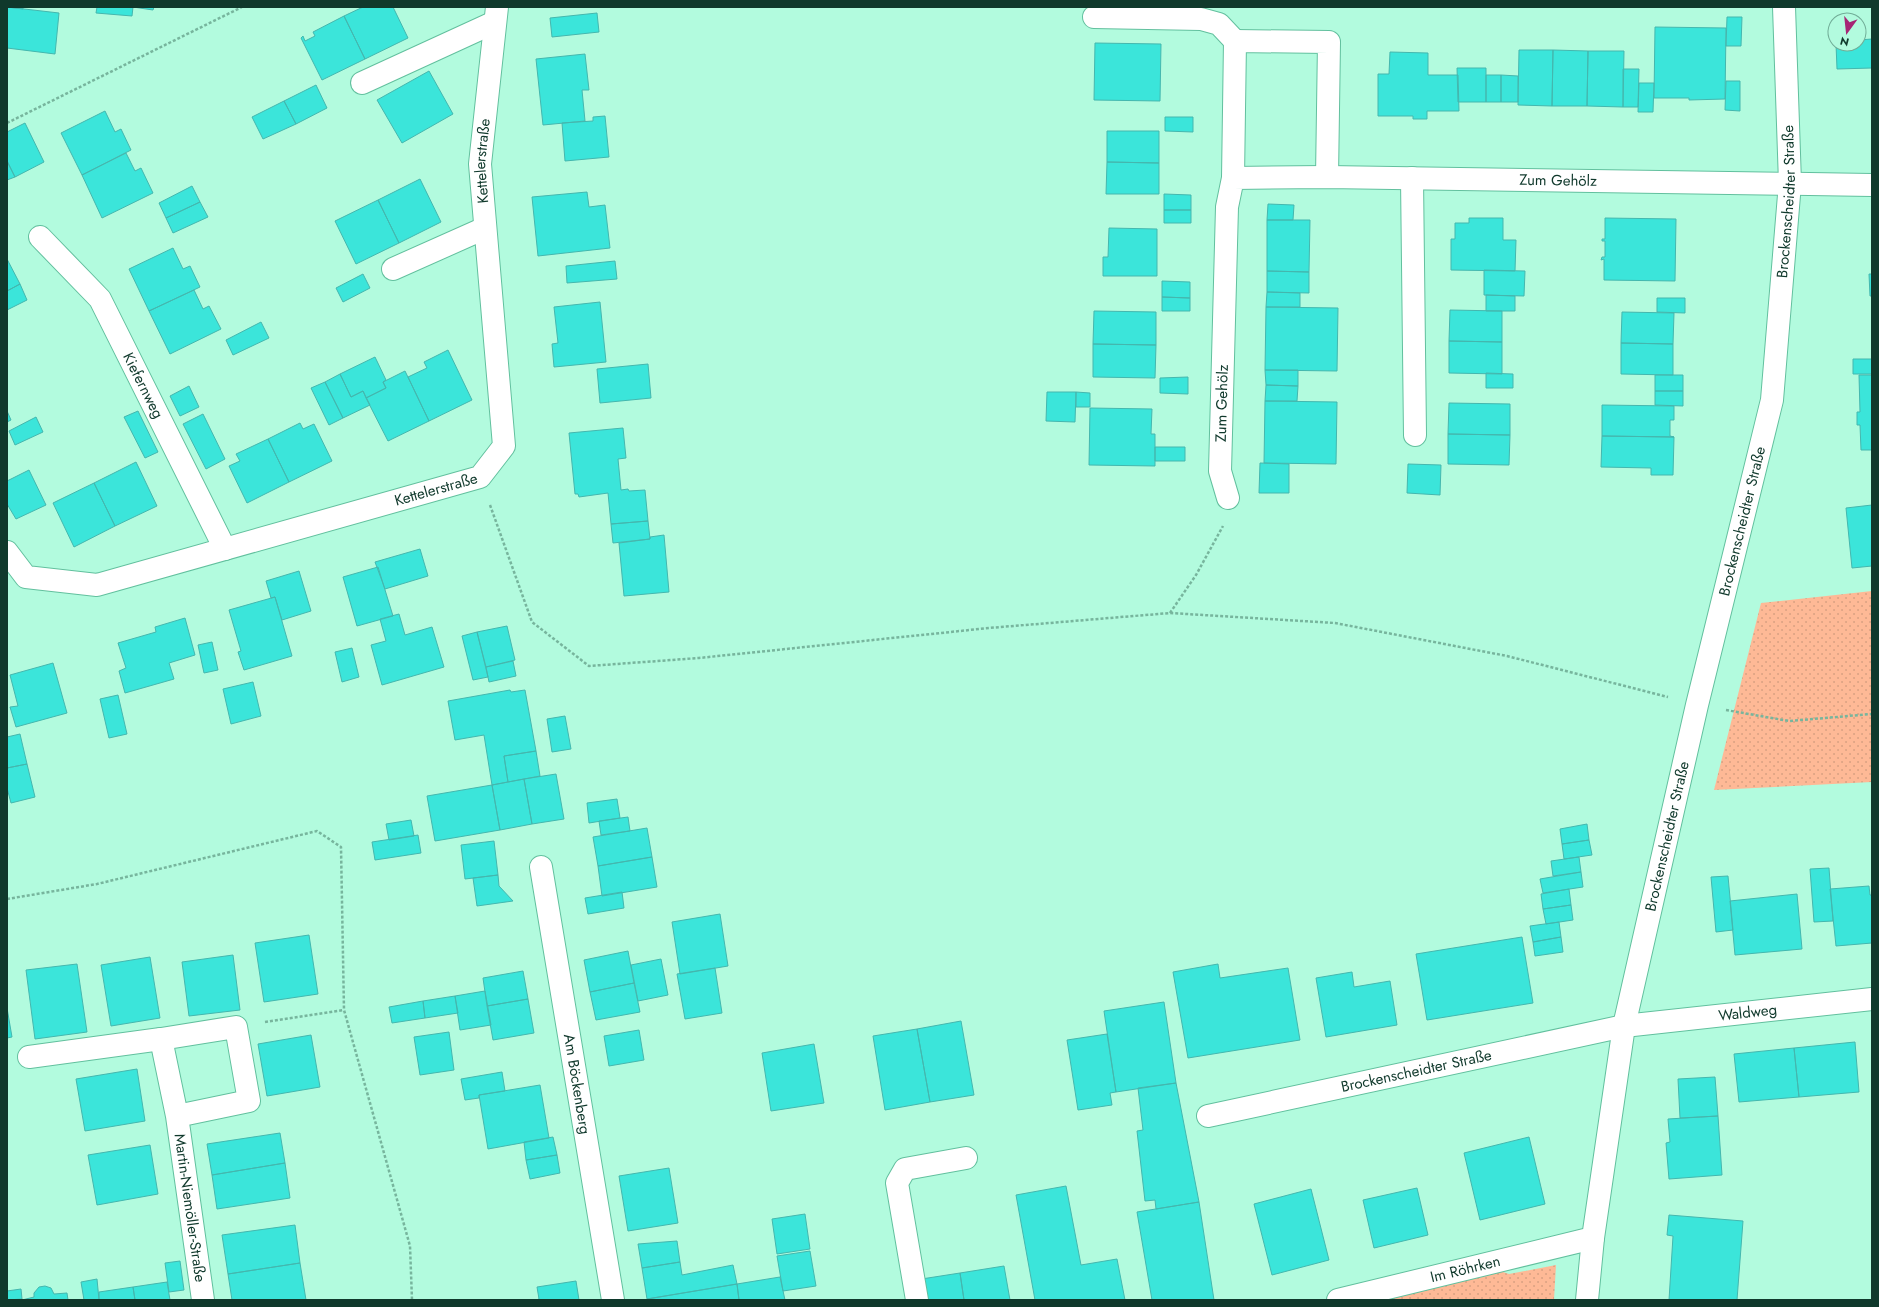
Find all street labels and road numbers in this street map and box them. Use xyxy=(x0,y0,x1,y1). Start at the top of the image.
street label: Kettelerstraße xyxy=(469,117,496,204)
street label: Brockenscheidter Straße xyxy=(1771,124,1801,279)
street label: Zum Gehölz xyxy=(1519,169,1597,192)
street label: Kiefernweg xyxy=(117,349,169,422)
street label: Zum Gehölz xyxy=(1210,364,1234,442)
street label: Brockenscheidter Straße xyxy=(1713,444,1771,598)
street label: Kettelerstraße xyxy=(392,467,480,512)
street label: Brockenscheidter Straße xyxy=(1639,759,1695,914)
street label: Waldweg xyxy=(1717,998,1778,1027)
street label: Am Böckenberg xyxy=(558,1032,596,1136)
street label: Brockenscheidter Straße xyxy=(1339,1044,1494,1098)
street label: Martin-Niemöller-Straße xyxy=(169,1132,211,1284)
street label: Im Röhrken xyxy=(1428,1250,1503,1288)

